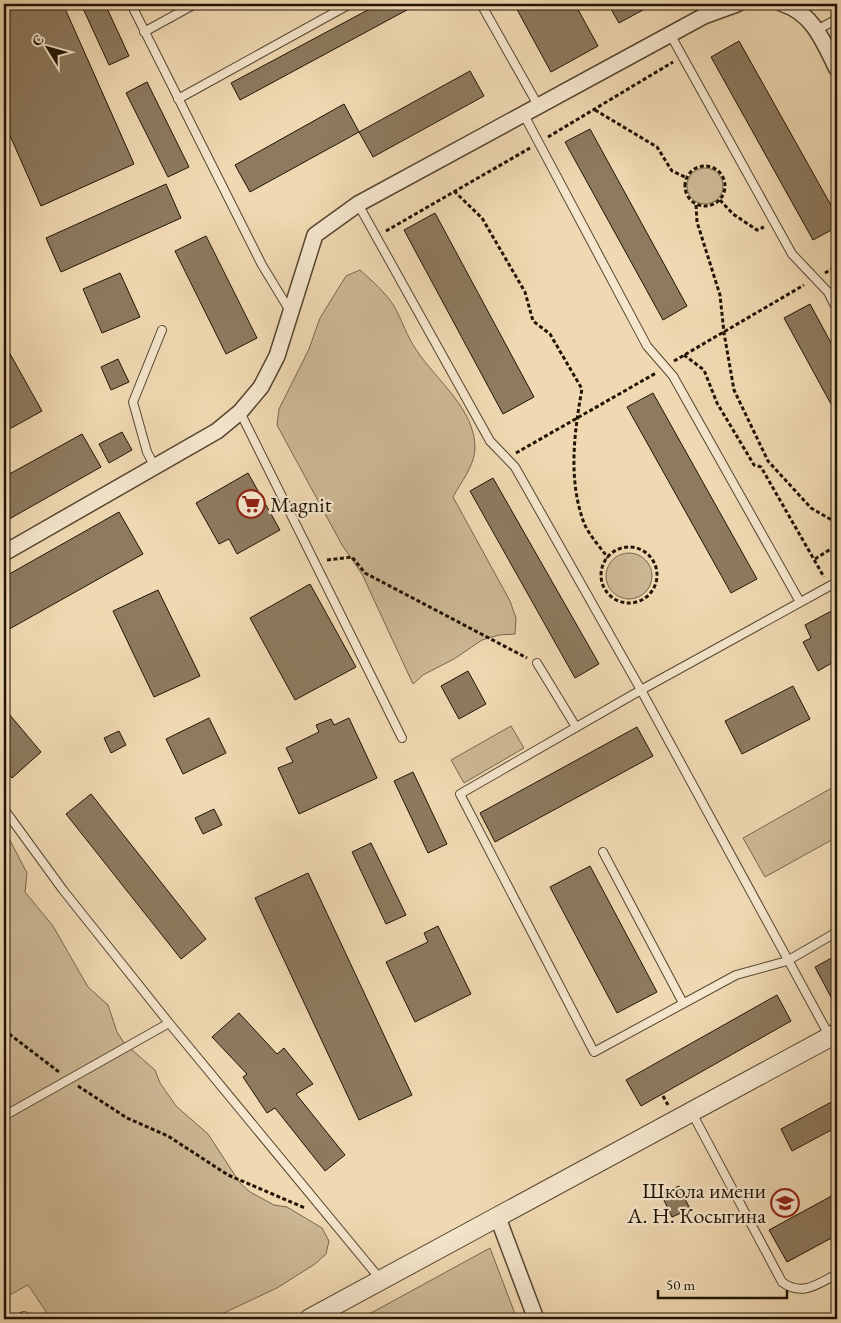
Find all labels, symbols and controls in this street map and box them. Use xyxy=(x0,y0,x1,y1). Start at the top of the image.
north arrow xyxy=(22,22,72,72)
text: С xyxy=(27,31,48,50)
supermarket icon: Magnit xyxy=(236,489,266,519)
place label: Magnit xyxy=(270,490,332,519)
place label: Школа имени А. Н. Косыгина xyxy=(626,1176,766,1230)
school or university icon: Школа имени А. Н. Косыгина xyxy=(770,1188,800,1218)
scale bar xyxy=(658,1268,787,1300)
text: 50 m xyxy=(666,1275,695,1294)

